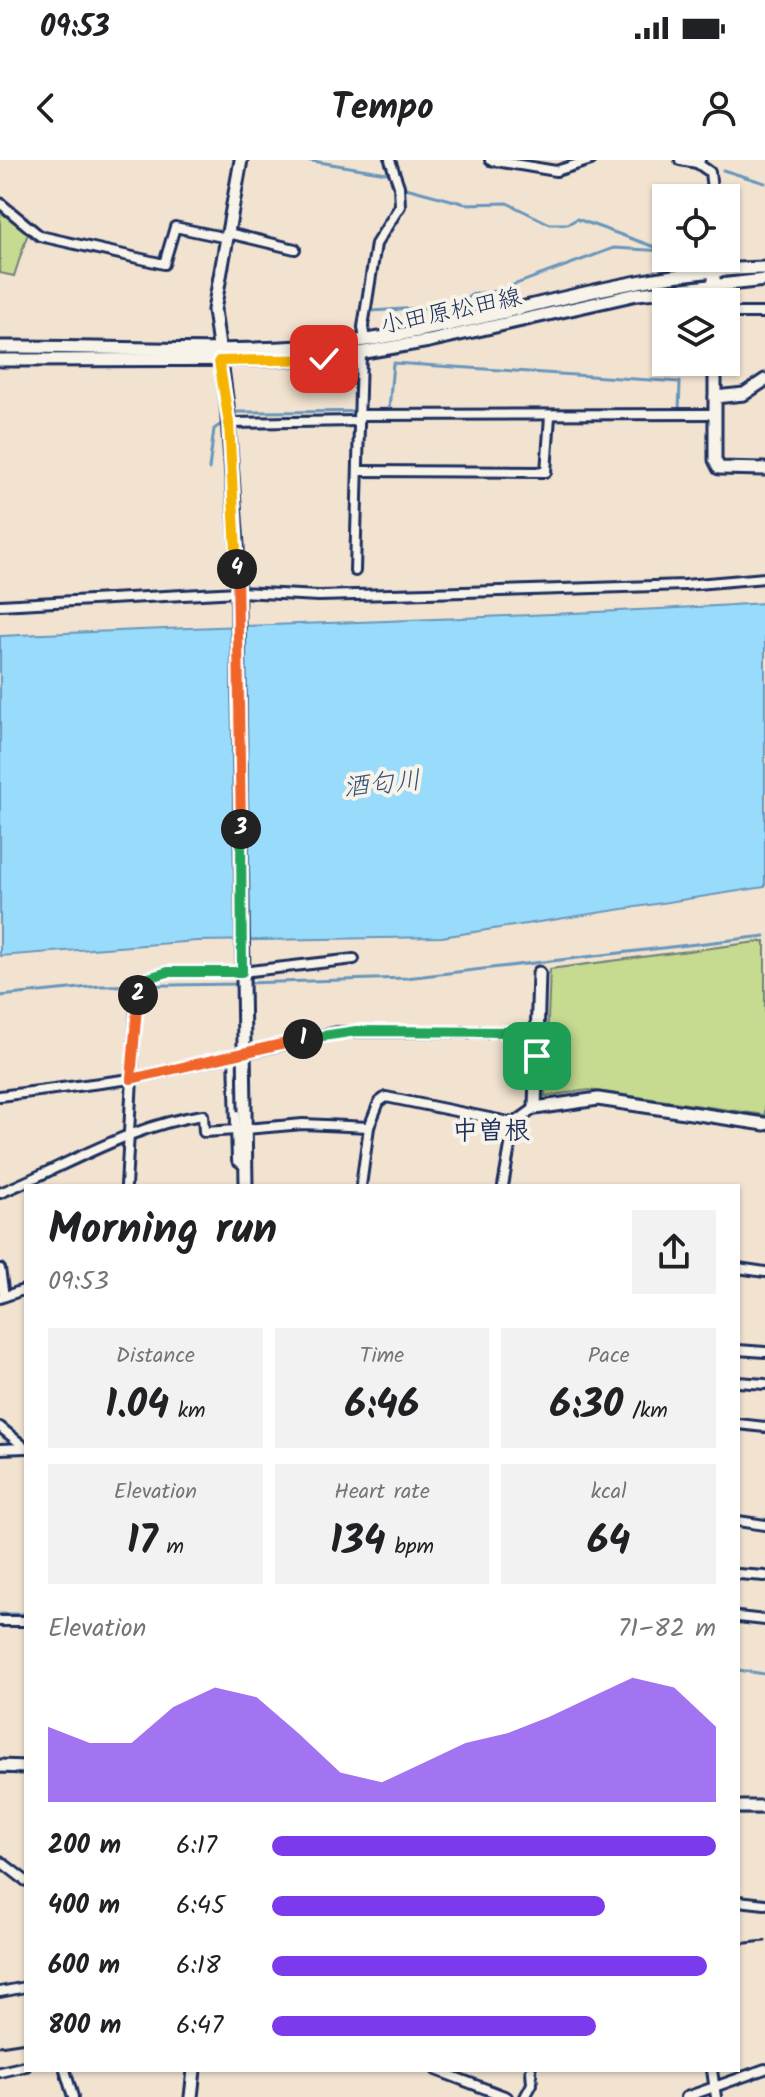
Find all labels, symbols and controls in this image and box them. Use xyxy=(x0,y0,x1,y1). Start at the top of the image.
text: 09:53 xyxy=(40,4,110,52)
text: Tempo xyxy=(331,80,434,137)
icon: back xyxy=(24,86,68,130)
icon: person xyxy=(697,86,741,130)
map controls xyxy=(652,184,740,376)
button: locate xyxy=(652,184,740,272)
street label: 小田原松田線 xyxy=(377,278,525,346)
button: layers xyxy=(652,288,740,376)
pin xyxy=(290,325,358,393)
icon: check xyxy=(302,337,346,381)
pin: 4 xyxy=(217,549,257,589)
text: 4 xyxy=(231,551,243,586)
water label: 酒匂川 xyxy=(341,760,423,810)
pin: 3 xyxy=(221,809,261,849)
text: 3 xyxy=(235,811,247,846)
pin: 2 xyxy=(118,975,158,1015)
text: 2 xyxy=(132,977,144,1012)
pin: 1 xyxy=(283,1019,323,1059)
text: 1 xyxy=(300,1021,306,1056)
pin xyxy=(503,1022,571,1090)
icon: arrive xyxy=(515,1034,559,1078)
district label: 中曽根 xyxy=(452,1111,530,1153)
text: Morning run xyxy=(48,1196,277,1266)
button: share xyxy=(632,1210,716,1294)
text: 09:53 xyxy=(48,1261,109,1303)
text: Distance xyxy=(116,1339,195,1374)
text: Time xyxy=(360,1339,404,1374)
text: Pace xyxy=(588,1339,630,1374)
text: 1.04 xyxy=(105,1374,169,1438)
text: 6:46 xyxy=(344,1374,419,1438)
text: 6:30 xyxy=(549,1374,623,1438)
text: km xyxy=(169,1394,206,1429)
text: /km xyxy=(623,1394,668,1429)
text: Elevation xyxy=(114,1475,197,1510)
text: Heart rate xyxy=(334,1475,430,1510)
text: kcal xyxy=(591,1475,627,1510)
text: 17 xyxy=(127,1510,158,1574)
text: 134 xyxy=(330,1510,386,1574)
text: 64 xyxy=(587,1510,630,1574)
text: m xyxy=(158,1530,184,1565)
text: bpm xyxy=(386,1530,434,1565)
text: Elevation xyxy=(48,1608,146,1650)
text: 71–82 m xyxy=(618,1608,716,1650)
text: 200 m xyxy=(48,1825,121,1867)
text: 6:17 xyxy=(176,1825,217,1867)
text: 400 m xyxy=(48,1885,120,1927)
text: 6:45 xyxy=(176,1885,225,1927)
text: 600 m xyxy=(48,1945,120,1987)
text: 6:18 xyxy=(176,1945,221,1987)
text: 800 m xyxy=(48,2005,121,2047)
text: 6:47 xyxy=(176,2005,223,2047)

